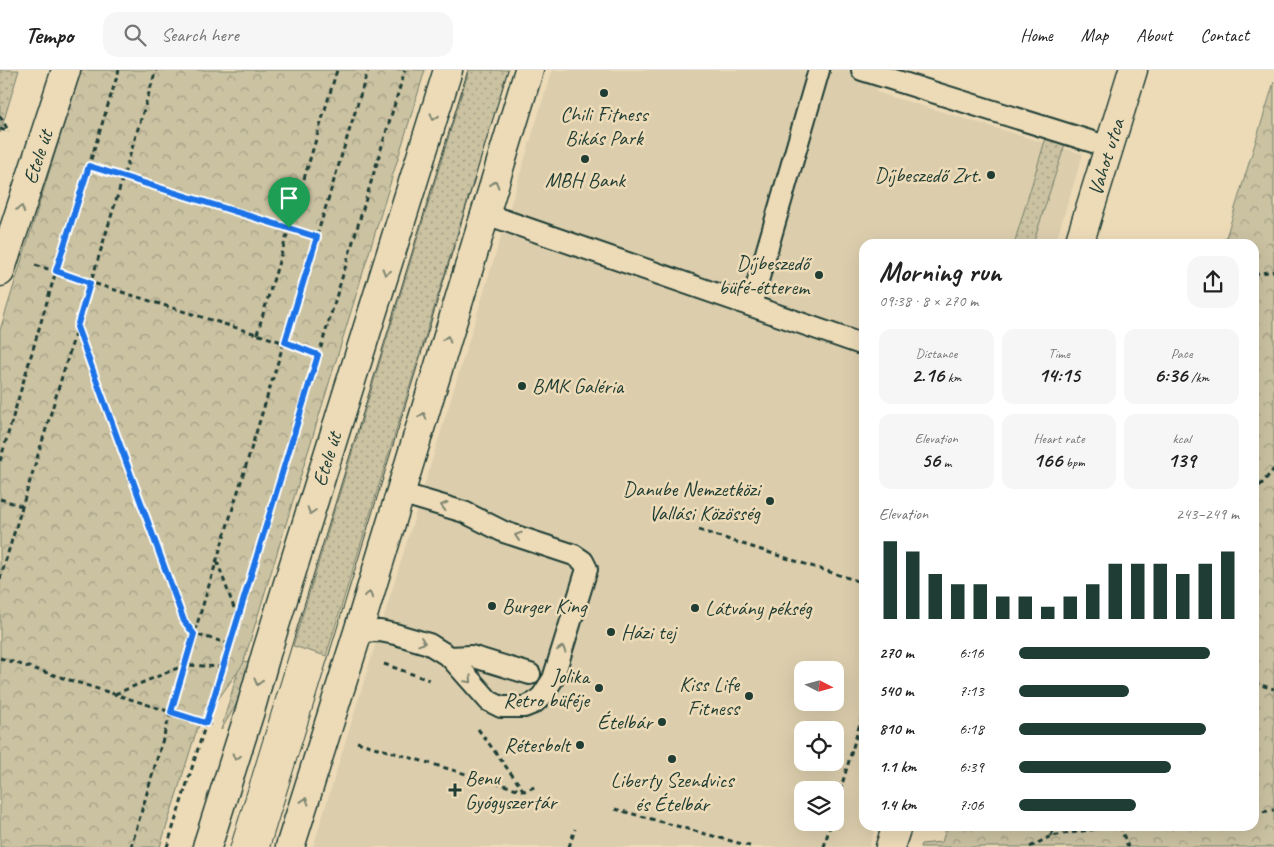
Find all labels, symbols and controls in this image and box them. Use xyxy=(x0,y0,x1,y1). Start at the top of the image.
search box xyxy=(103,12,453,57)
text: Tempo xyxy=(25,20,73,50)
icon: search xyxy=(121,21,149,49)
text: Search here xyxy=(161,23,239,47)
text: Home xyxy=(1020,24,1053,46)
text: Map xyxy=(1081,24,1108,46)
text: About xyxy=(1136,24,1172,46)
text: Contact xyxy=(1200,24,1249,46)
marker: Chili Fitness Bikás Park xyxy=(598,87,610,99)
place label: Chili Fitness Bikás Park xyxy=(560,101,650,151)
one-way arrow xyxy=(429,112,439,120)
street label: Vahot utca xyxy=(1082,114,1131,199)
street label: Etele út xyxy=(17,125,59,187)
marker: MBH Bank xyxy=(579,153,591,165)
place label: Díjbeszedő Zrt. xyxy=(875,162,982,188)
place label: MBH Bank xyxy=(545,167,626,193)
marker: Díjbeszedő Zrt. xyxy=(985,169,997,181)
pin xyxy=(268,177,310,228)
one-way arrow xyxy=(489,180,499,189)
icon: arrive xyxy=(275,184,303,212)
one-way arrow xyxy=(15,205,25,214)
place label: Díjbeszedő büfé-étterem xyxy=(719,250,813,300)
text: Morning run xyxy=(879,254,1001,289)
button: share xyxy=(1187,256,1239,308)
one-way arrow xyxy=(382,267,392,276)
marker: Díjbeszedő büfé-étterem xyxy=(813,269,825,281)
text: 09:38 · 8 × 270 m xyxy=(879,291,978,311)
one-way arrow xyxy=(442,336,452,344)
text: Distance xyxy=(915,345,957,362)
text: Time xyxy=(1048,345,1070,362)
text: Pace xyxy=(1171,345,1192,362)
text: 2.16 xyxy=(911,362,944,388)
text: 14:15 xyxy=(1038,362,1080,388)
text: 6:36 xyxy=(1154,362,1188,388)
text: km xyxy=(944,369,961,386)
text: /km xyxy=(1188,369,1209,386)
place label: BMK Galéria xyxy=(532,373,625,399)
marker: BMK Galéria xyxy=(516,380,528,392)
one-way arrow xyxy=(418,413,428,421)
street label: Etele út xyxy=(306,427,348,489)
text: Elevation xyxy=(915,430,958,447)
text: Heart rate xyxy=(1033,430,1085,447)
text: kcal xyxy=(1172,430,1191,447)
text: 56 xyxy=(921,447,940,473)
text: 166 xyxy=(1033,447,1062,473)
text: 139 xyxy=(1168,447,1196,473)
text: m xyxy=(940,454,951,471)
text: bpm xyxy=(1062,454,1085,471)
place label: Danube Nemzetközi Vallási Közösség xyxy=(623,476,763,526)
marker: Danube Nemzetközi Vallási Közösség xyxy=(764,495,776,507)
one-way arrow xyxy=(440,501,449,512)
text: Elevation xyxy=(879,504,928,524)
text: 243–249 m xyxy=(1176,504,1239,524)
one-way arrow xyxy=(307,506,317,514)
one-way arrow xyxy=(514,532,523,542)
one-way arrow xyxy=(363,592,373,600)
place label: Burger King xyxy=(502,593,588,619)
place label: Látvány pékség xyxy=(705,595,813,621)
marker: Burger King xyxy=(486,600,498,612)
marker: Látvány pékség xyxy=(689,602,701,614)
place label: Házi tej xyxy=(621,619,679,645)
marker: Házi tej xyxy=(605,626,617,638)
one-way arrow xyxy=(417,636,426,646)
text: 270 m xyxy=(879,643,914,663)
text: 6:16 xyxy=(959,643,984,663)
one-way arrow xyxy=(557,645,567,654)
north arrow xyxy=(794,661,844,711)
map controls xyxy=(794,661,844,831)
place label: Jolika Retro büféje xyxy=(503,663,591,713)
place label: Kiss Life Fitness xyxy=(679,671,741,721)
one-way arrow xyxy=(463,674,472,683)
one-way arrow xyxy=(253,678,264,687)
text: 540 m xyxy=(879,681,913,701)
text: 7:13 xyxy=(959,681,984,701)
marker: Jolika Retro büféje xyxy=(593,682,605,694)
marker: Kiss Life Fitness xyxy=(743,690,755,702)
place label: Ételbár xyxy=(597,709,654,735)
marker: Ételbár xyxy=(656,716,668,728)
text: 810 m xyxy=(879,719,914,739)
text: 6:18 xyxy=(959,719,984,739)
button: locate xyxy=(794,721,844,771)
place label: Rétesbolt xyxy=(504,732,572,758)
marker: Rétesbolt xyxy=(574,739,586,751)
one-way arrow xyxy=(231,752,241,761)
marker: Liberty Szendvics és Ételbár xyxy=(666,753,678,765)
text: 1.1 km xyxy=(879,757,916,777)
text: 6:39 xyxy=(959,757,984,777)
place label: Benu Gyógyszertár xyxy=(465,765,559,815)
place label: Liberty Szendvics és Ételbár xyxy=(610,767,735,817)
button: layers xyxy=(794,781,844,831)
marker: Benu Gyógyszertár xyxy=(449,784,461,796)
text: 1.4 km xyxy=(879,795,916,815)
text: 7:06 xyxy=(959,795,984,815)
one-way arrow xyxy=(299,797,309,805)

